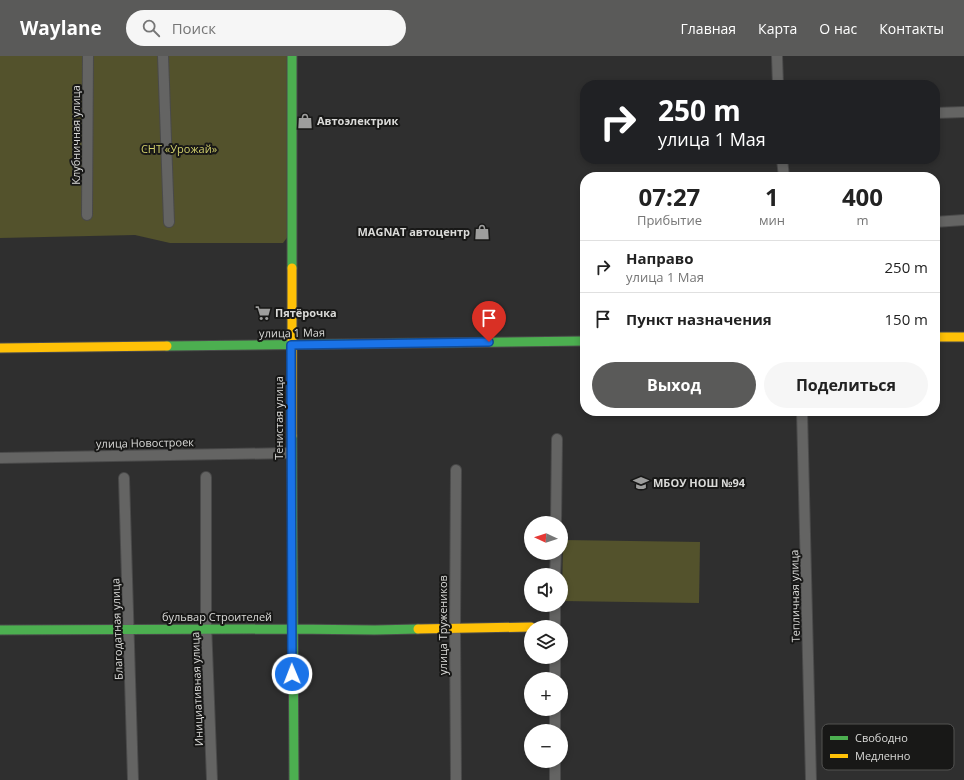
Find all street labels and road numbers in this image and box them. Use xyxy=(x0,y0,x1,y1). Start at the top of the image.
street label: Клубничная улица xyxy=(68,85,83,185)
street label: улица 1 Мая xyxy=(259,324,325,341)
street label: Тенистая улица xyxy=(271,376,286,460)
street label: улица Новостроек xyxy=(96,434,194,451)
street label: Тепличная улица xyxy=(786,549,803,643)
street label: улица Тружеников xyxy=(435,575,450,675)
street label: Благодатная улица xyxy=(107,578,126,680)
street label: бульвар Строителей xyxy=(162,609,272,624)
street label: Инициативная улица xyxy=(187,631,206,747)

